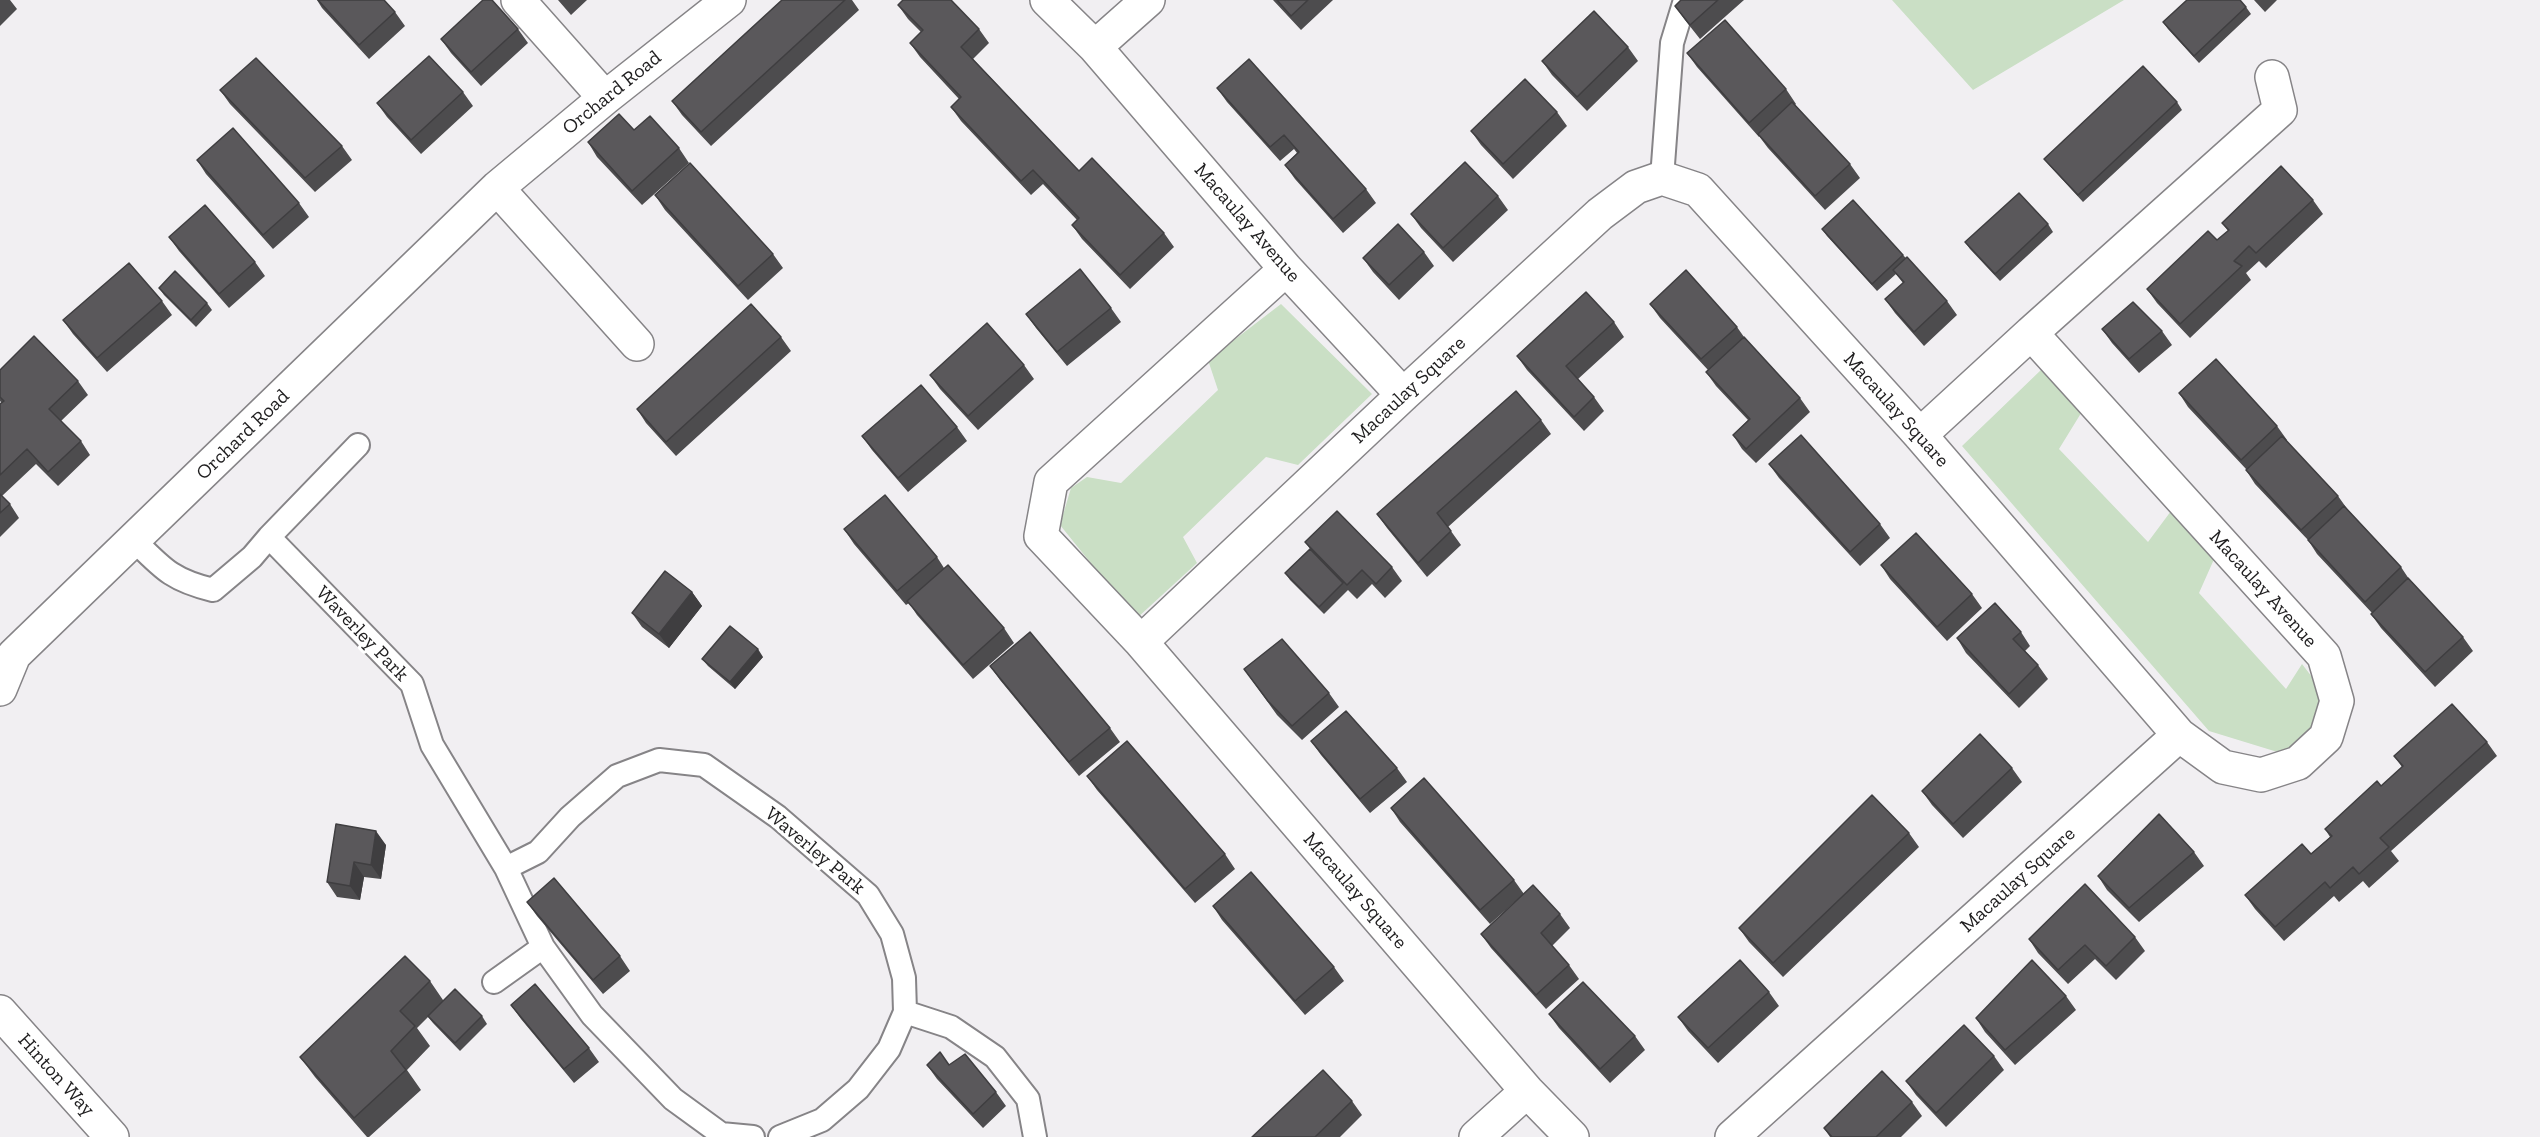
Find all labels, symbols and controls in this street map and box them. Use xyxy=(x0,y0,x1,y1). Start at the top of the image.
street label: Orchard Road xyxy=(558,46,666,140)
street label: Macaulay Avenue xyxy=(1189,159,1305,287)
street label: Macaulay Square xyxy=(1347,331,1471,449)
street label: Macaulay Square xyxy=(1838,348,1954,472)
street label: Orchard Road xyxy=(192,385,294,485)
street label: Macaulay Avenue xyxy=(2204,525,2322,653)
street label: Waverley Park xyxy=(311,581,413,687)
street label: Waverley Park xyxy=(760,802,870,900)
street label: Macaulay Square xyxy=(1956,822,2080,938)
street label: Macaulay Square xyxy=(1298,828,1412,954)
street label: Hinton Way xyxy=(13,1029,99,1121)

